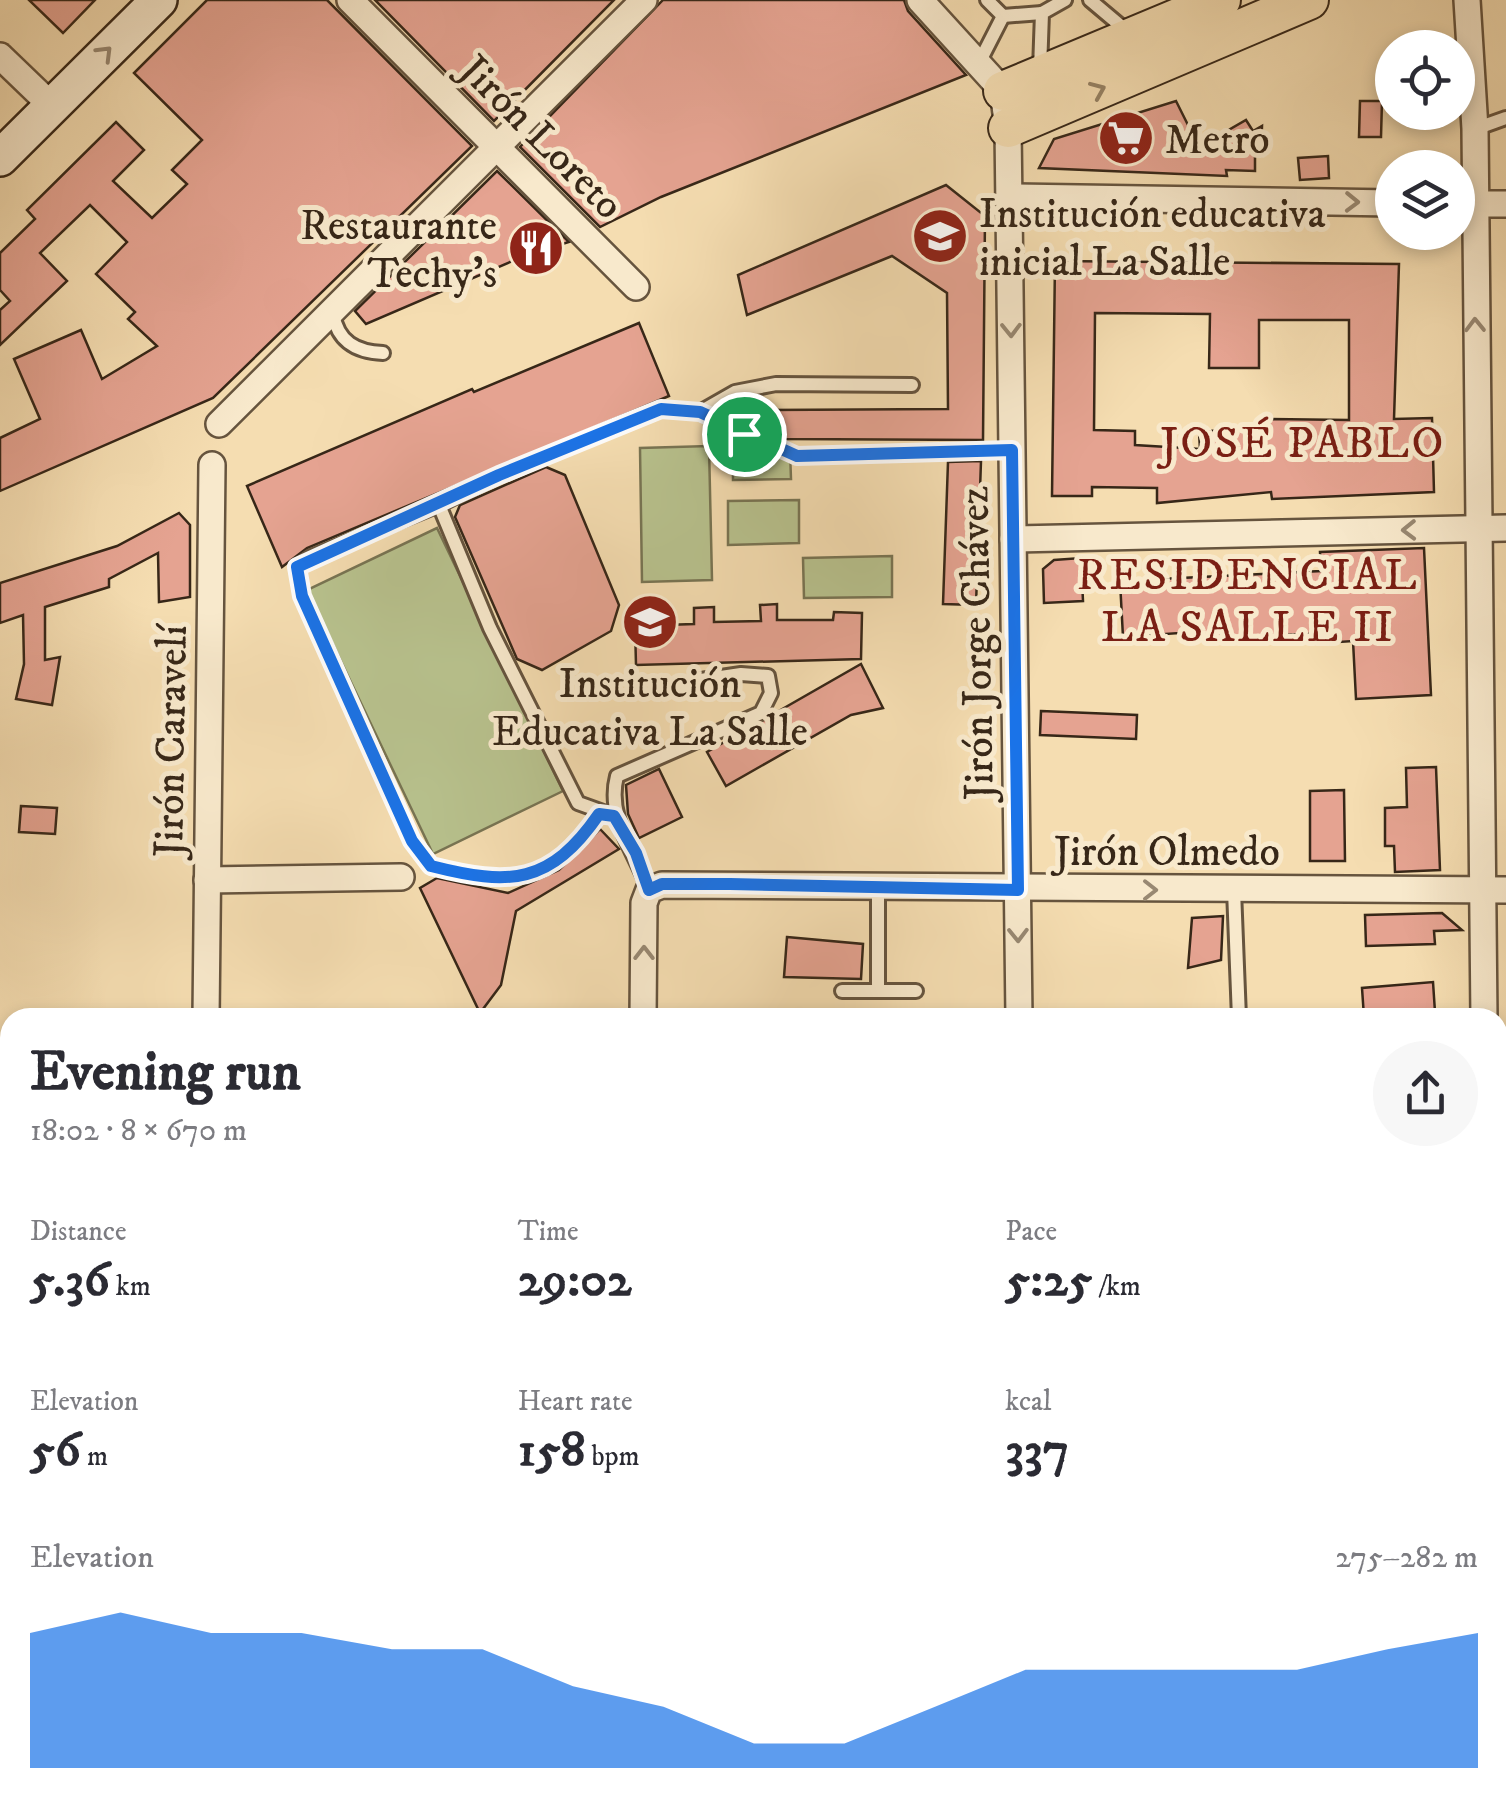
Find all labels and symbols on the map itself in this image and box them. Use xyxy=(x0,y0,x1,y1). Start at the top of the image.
street label: Jirón Loreto xyxy=(445,42,634,231)
one-way arrow xyxy=(94,47,112,65)
one-way arrow xyxy=(1088,81,1106,101)
supermarket icon: Metro xyxy=(1096,108,1156,168)
place label: Metro xyxy=(1165,115,1270,167)
place label: Institución educativa inicial La Salle xyxy=(979,189,1326,289)
one-way arrow xyxy=(1344,192,1360,213)
place label: Restaurante Techy's xyxy=(300,201,497,301)
school or university icon: Institución educativa inicial La Salle xyxy=(910,206,970,266)
restaurant icon: Restaurante Techy's xyxy=(506,218,566,278)
one-way arrow xyxy=(1464,317,1486,332)
one-way arrow xyxy=(1000,324,1022,339)
pin xyxy=(702,392,787,477)
district label: JOSÉ PABLO xyxy=(1156,416,1446,472)
street label: Jirón Jorge Chávez xyxy=(949,486,1007,804)
one-way arrow xyxy=(1400,519,1416,540)
district label: RESIDENCIAL LA SALLE II xyxy=(1077,548,1419,656)
school or university icon: Institución Educativa La Salle xyxy=(620,592,680,652)
street label: Jirón Caravelí xyxy=(144,622,200,861)
place label: Institución Educativa La Salle xyxy=(492,659,808,759)
street label: Jirón Olmedo xyxy=(1050,827,1280,879)
one-way arrow xyxy=(1142,879,1158,901)
one-way arrow xyxy=(1007,928,1029,944)
one-way arrow xyxy=(633,945,655,960)

